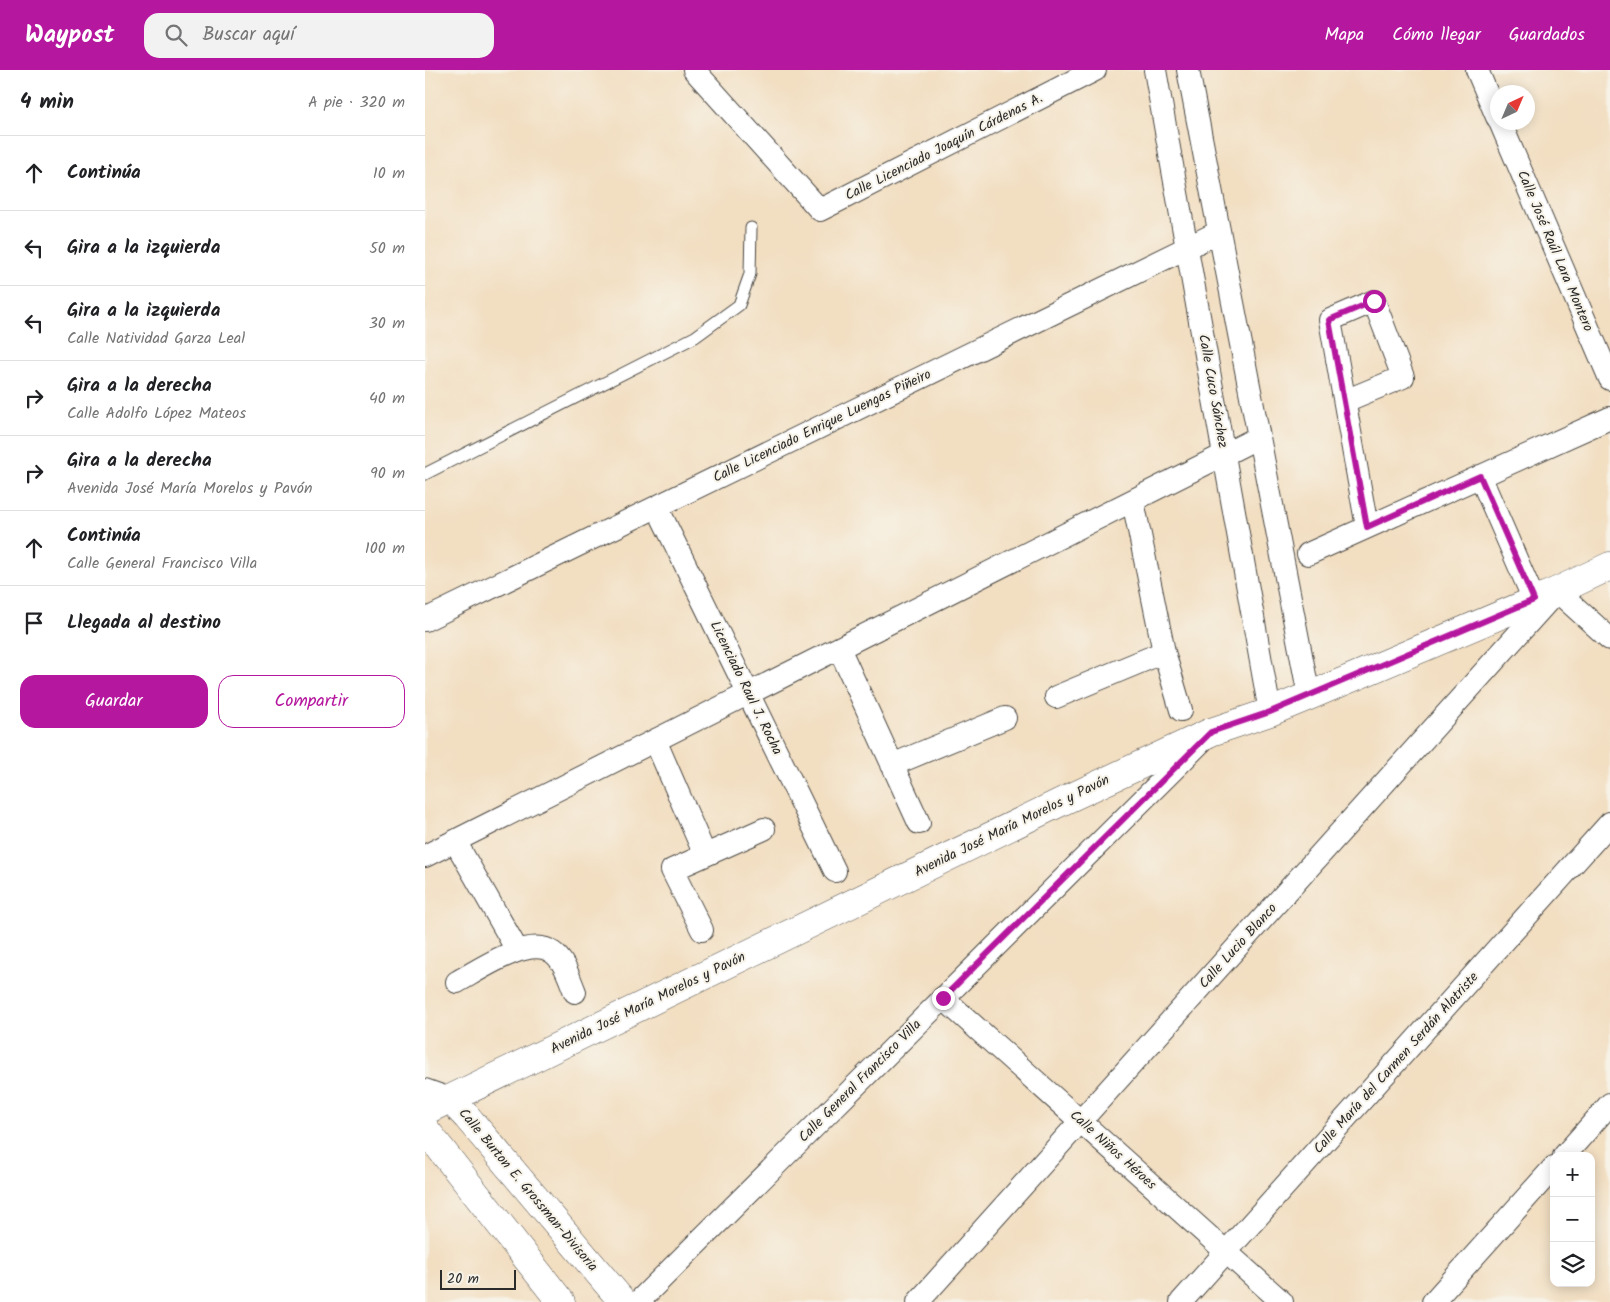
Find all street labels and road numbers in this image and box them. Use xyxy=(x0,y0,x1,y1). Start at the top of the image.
street label: Calle Licenciado Joaquín Cárdenas A. xyxy=(841,87,1047,207)
street label: Calle José Raúl Lara Montero xyxy=(1511,167,1599,335)
street label: Calle Cuco Sánchez xyxy=(1192,333,1234,449)
street label: Calle Licenciado Enrique Luengas Piñeiro xyxy=(709,363,935,489)
street label: Licenciado Raul J. Rocha xyxy=(704,617,788,759)
street label: Avenida José María Morelos y Pavón xyxy=(911,769,1113,883)
street label: Calle Lucio Blanco xyxy=(1193,898,1283,994)
street label: Avenida José María Morelos y Pavón xyxy=(547,946,749,1060)
street label: Calle María del Carmen Serdán Alatriste xyxy=(1308,966,1484,1159)
street label: Calle General Francisco Villa xyxy=(793,1014,927,1148)
street label: Calle Burton E. Grossman-Divisoria xyxy=(453,1103,603,1277)
street label: Calle Niños Héroes xyxy=(1065,1105,1162,1195)

